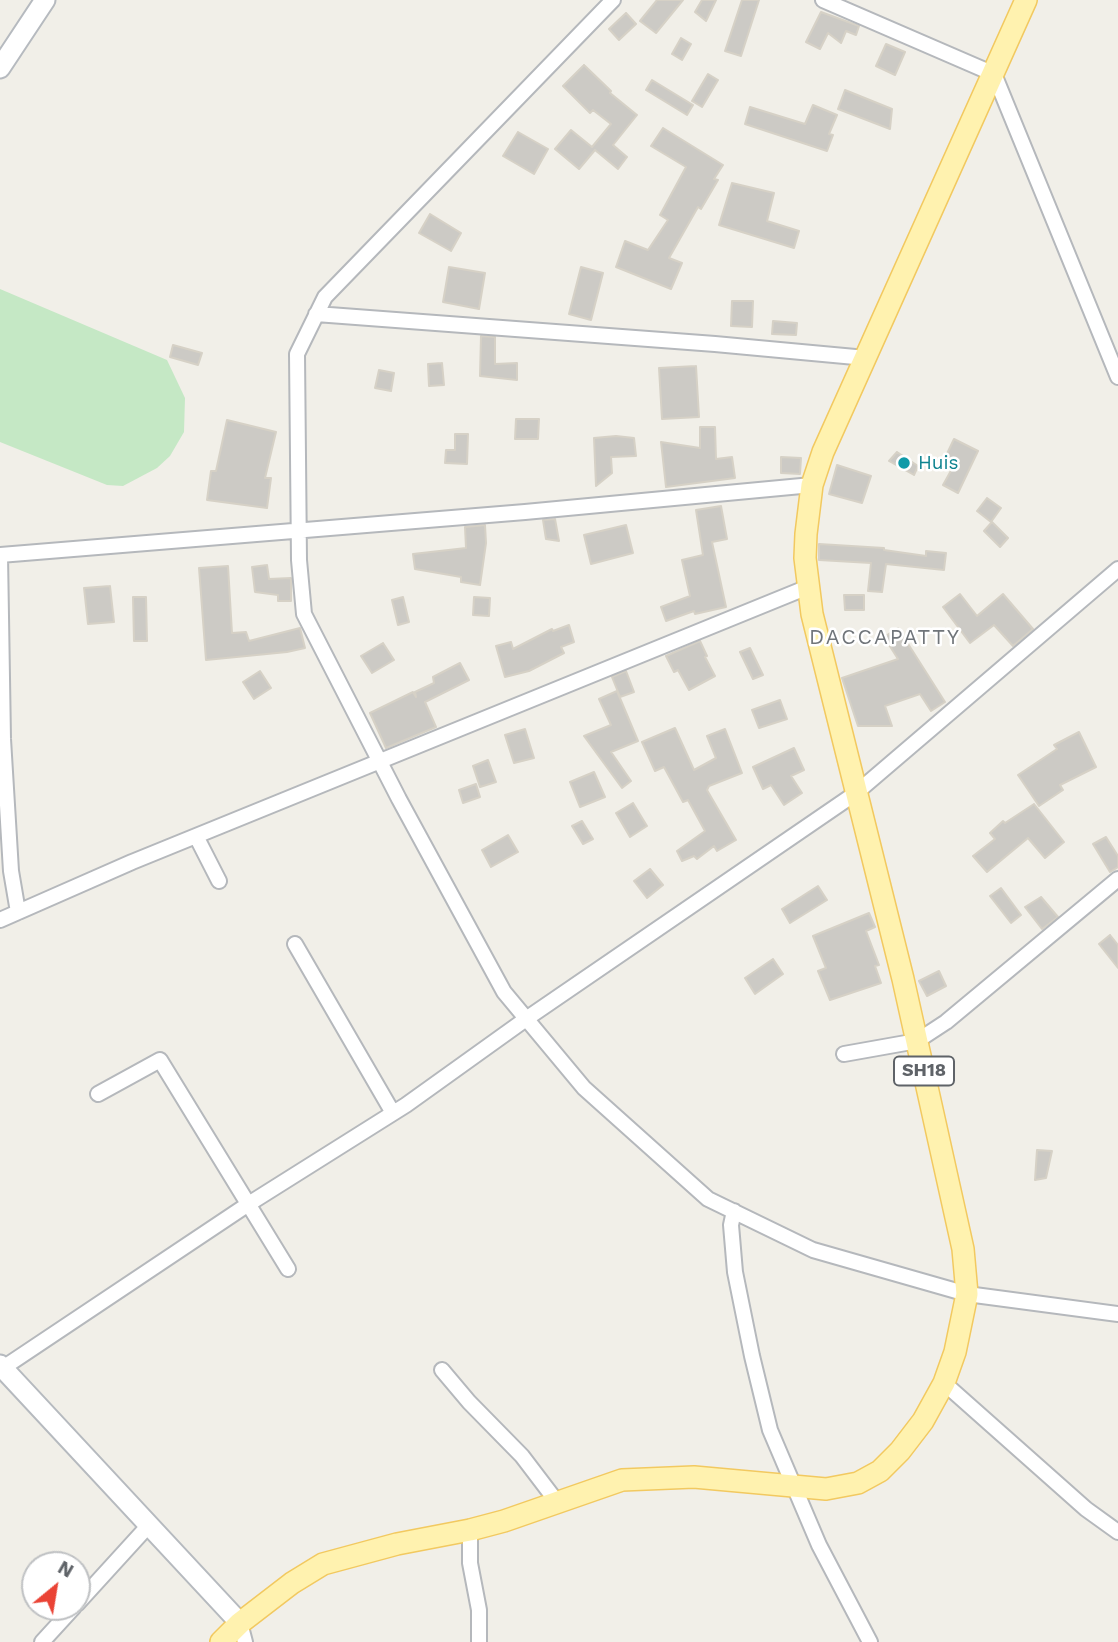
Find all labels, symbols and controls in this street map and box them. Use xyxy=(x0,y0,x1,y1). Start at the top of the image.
place label: Huis xyxy=(918,452,959,474)
marker: Huis xyxy=(896,455,912,471)
district label: DACCAPATTY xyxy=(810,625,960,651)
road number: SH18 xyxy=(894,1056,954,1086)
north arrow xyxy=(21,1551,91,1621)
text: N xyxy=(54,1556,78,1583)

